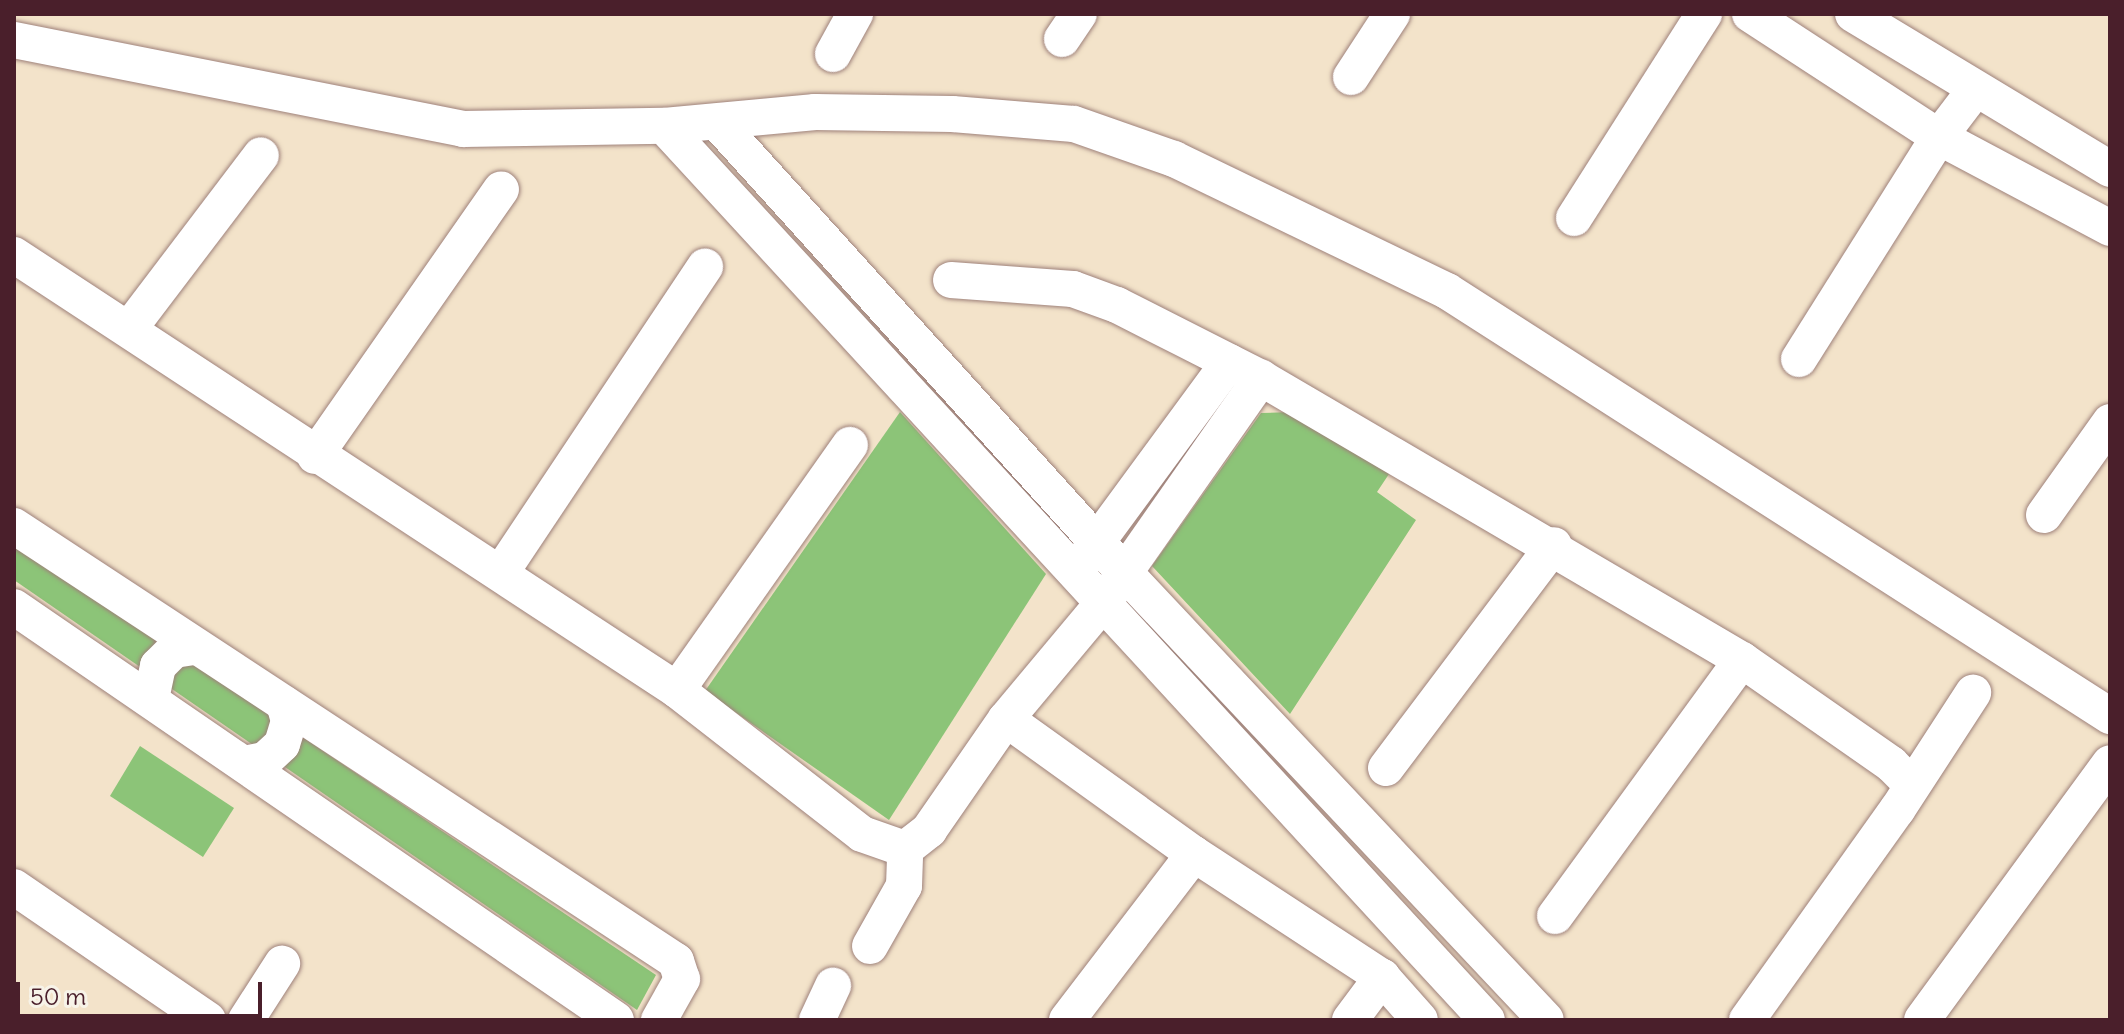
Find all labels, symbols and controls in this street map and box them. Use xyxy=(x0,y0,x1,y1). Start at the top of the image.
scale bar xyxy=(20,966,266,1016)
text: 50 m xyxy=(30,981,86,1011)

